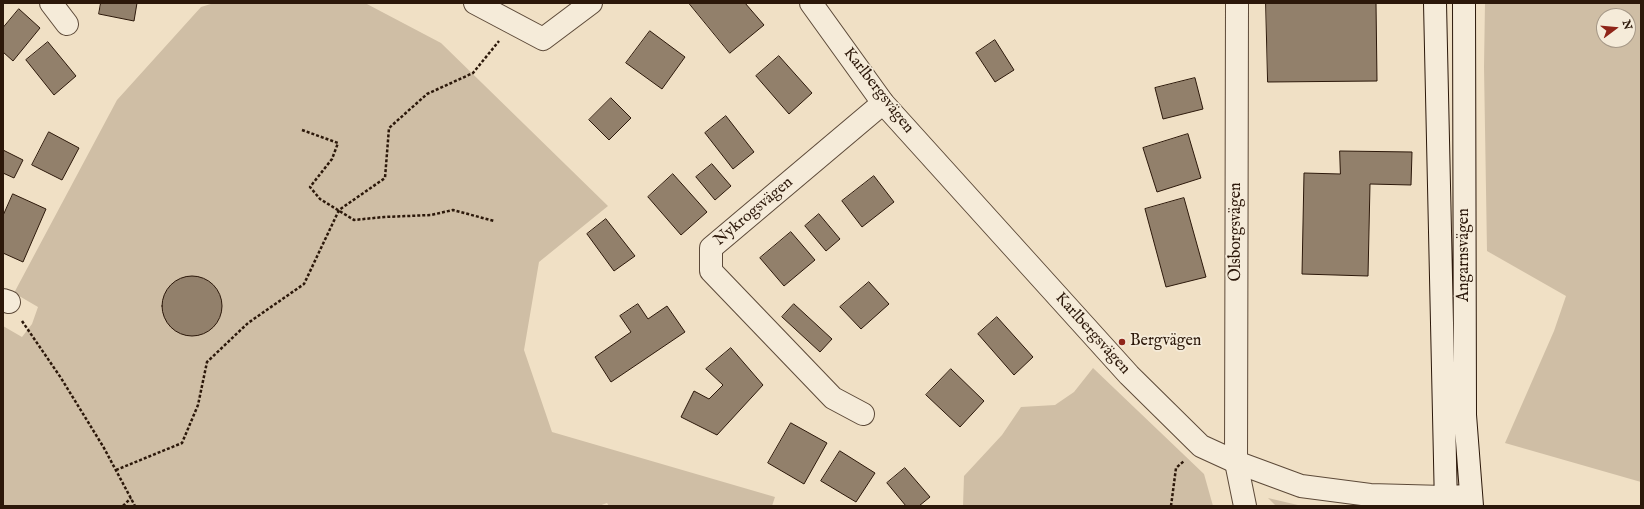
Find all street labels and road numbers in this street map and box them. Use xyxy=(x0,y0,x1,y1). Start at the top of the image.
street label: Karlbergsvägen xyxy=(839,44,917,138)
street label: Nykrogsvägen xyxy=(711,173,797,251)
street label: Olsborgsvägen xyxy=(1227,182,1247,282)
street label: Angarnsvägen xyxy=(1455,208,1475,302)
street label: Karlbergsvägen xyxy=(1050,289,1134,379)

